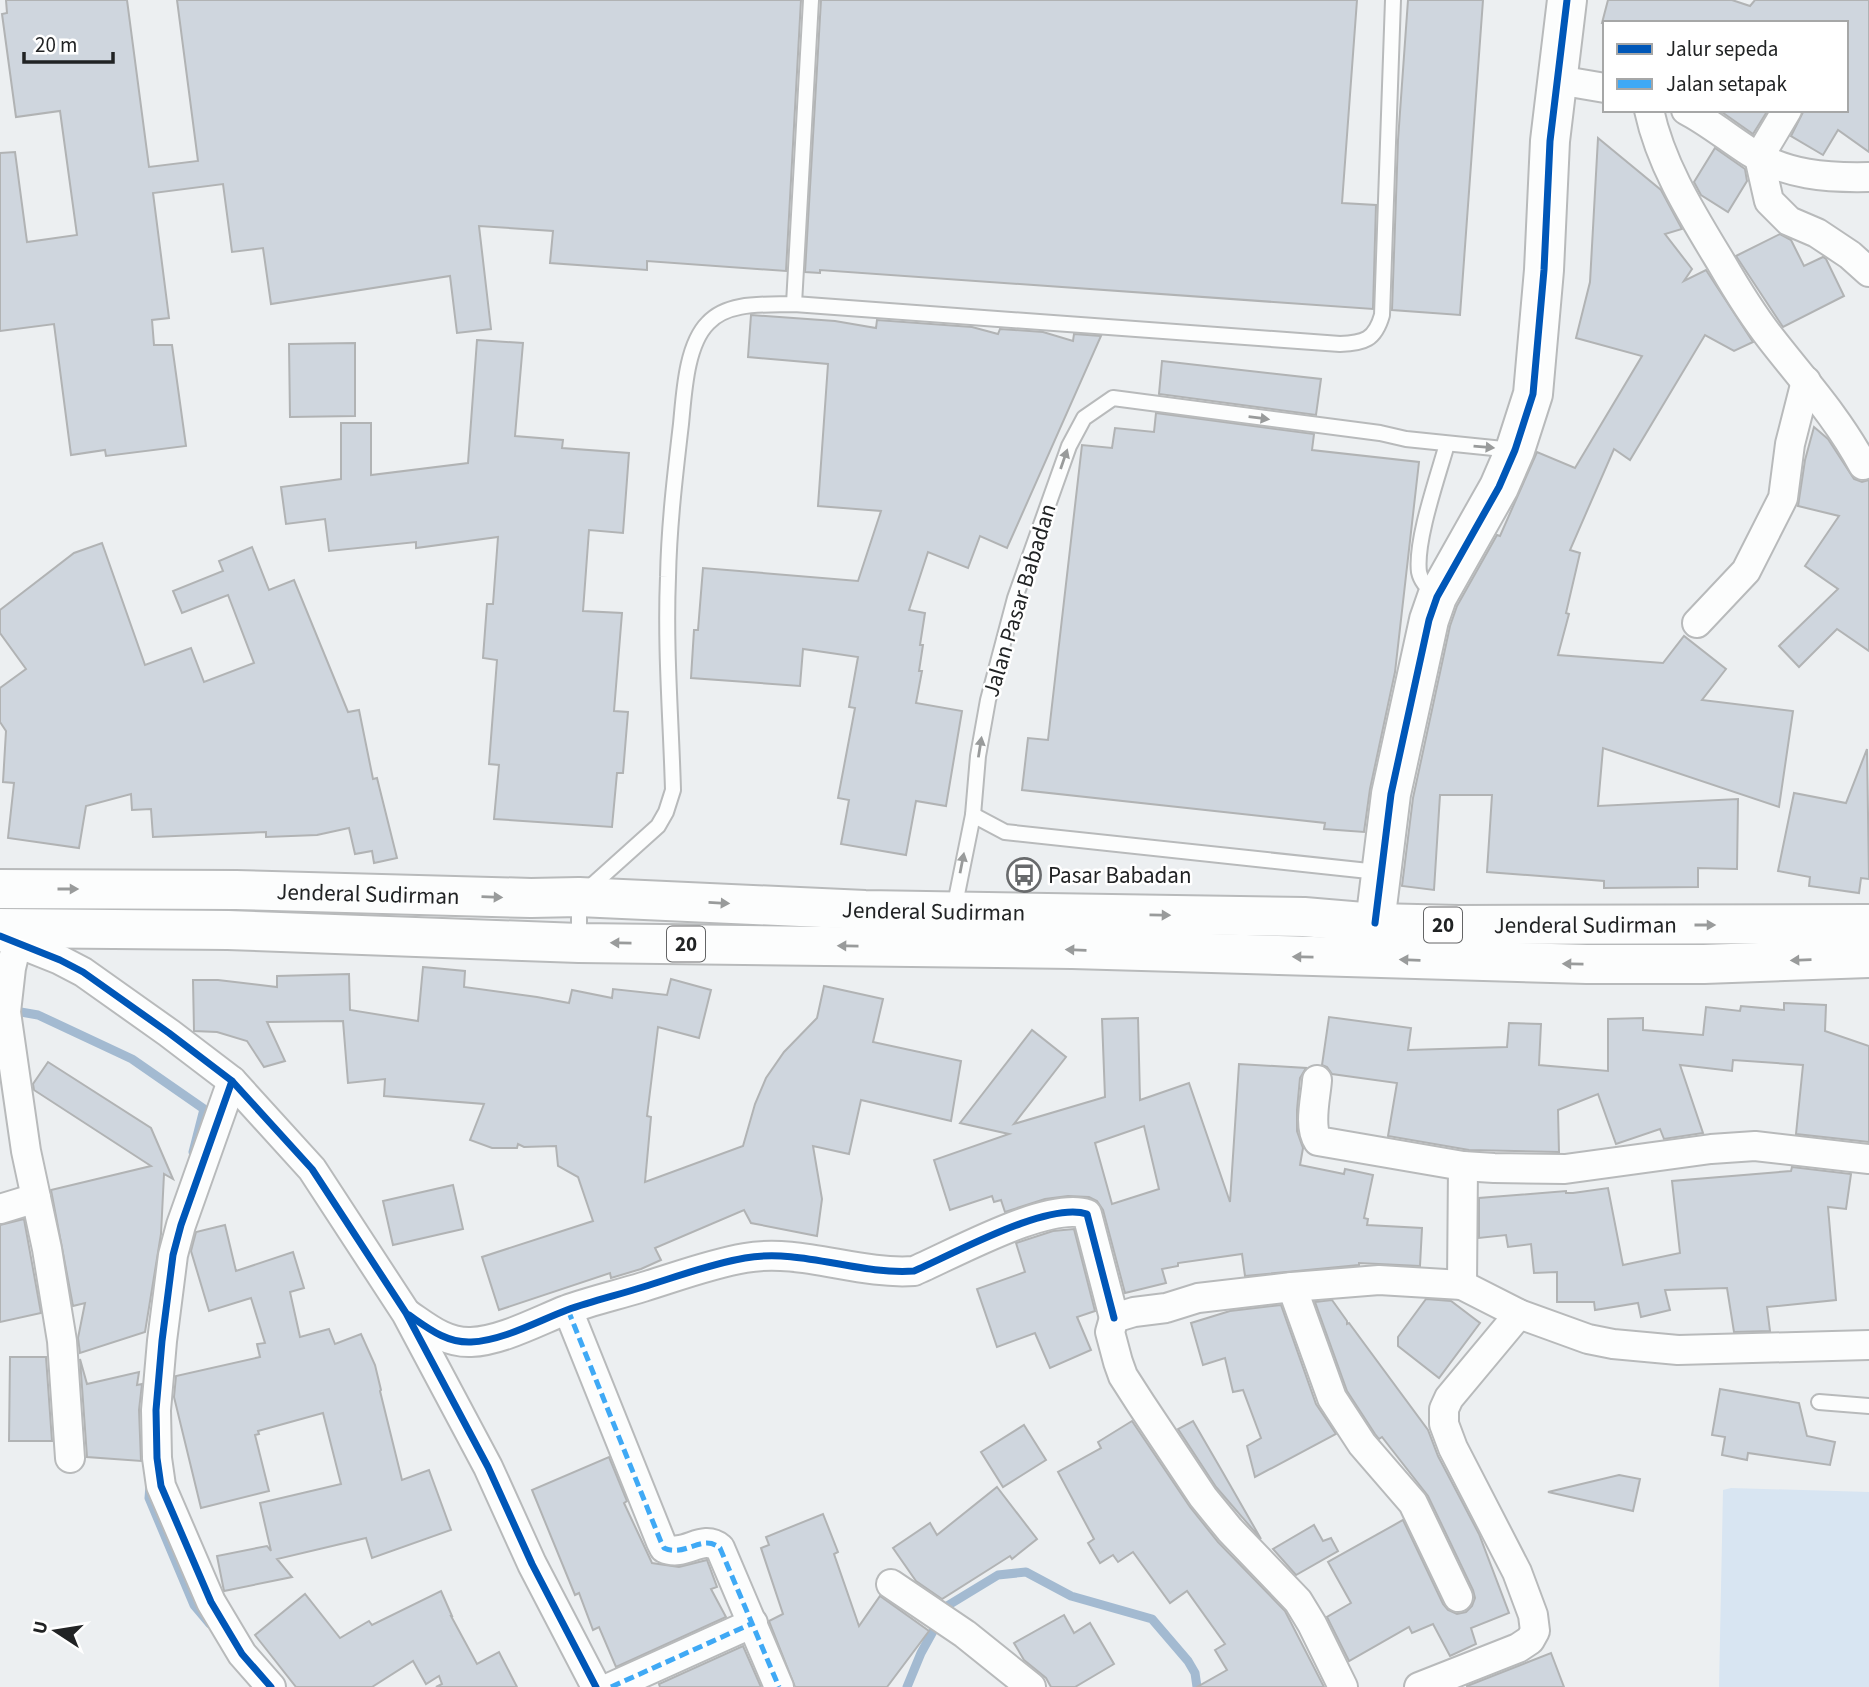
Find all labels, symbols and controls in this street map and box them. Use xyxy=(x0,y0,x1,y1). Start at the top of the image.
scale bar xyxy=(24,21,114,65)
legend xyxy=(1603,21,1848,112)
text: 20 m xyxy=(35,30,77,60)
text: Jalur sepeda xyxy=(1666,34,1778,64)
text: Jalan setapak xyxy=(1666,69,1787,99)
one-way arrow xyxy=(1248,412,1270,423)
one-way arrow xyxy=(1473,442,1495,453)
one-way arrow xyxy=(1059,448,1070,469)
street label: Jalan Pasar Babadan xyxy=(974,499,1065,701)
one-way arrow xyxy=(975,736,986,758)
one-way arrow xyxy=(957,852,968,874)
bus stop icon: Pasar Babadan xyxy=(1005,856,1043,894)
place label: Pasar Babadan xyxy=(1048,859,1192,892)
street label: Jenderal Sudirman xyxy=(276,875,460,913)
one-way arrow xyxy=(57,883,79,895)
one-way arrow xyxy=(481,892,503,903)
street label: Jenderal Sudirman xyxy=(841,893,1025,930)
one-way arrow xyxy=(708,898,730,909)
road number: 20 xyxy=(1424,908,1462,942)
street label: Jenderal Sudirman xyxy=(1494,908,1677,942)
one-way arrow xyxy=(1149,909,1171,921)
one-way arrow xyxy=(1695,919,1717,931)
road number: 20 xyxy=(667,926,705,962)
one-way arrow xyxy=(610,937,632,949)
one-way arrow xyxy=(837,941,859,952)
one-way arrow xyxy=(1065,944,1087,955)
one-way arrow xyxy=(1292,951,1314,963)
one-way arrow xyxy=(1399,954,1421,965)
one-way arrow xyxy=(1790,954,1812,965)
one-way arrow xyxy=(1562,958,1584,969)
north arrow xyxy=(21,1596,91,1666)
text: U xyxy=(26,1619,55,1637)

